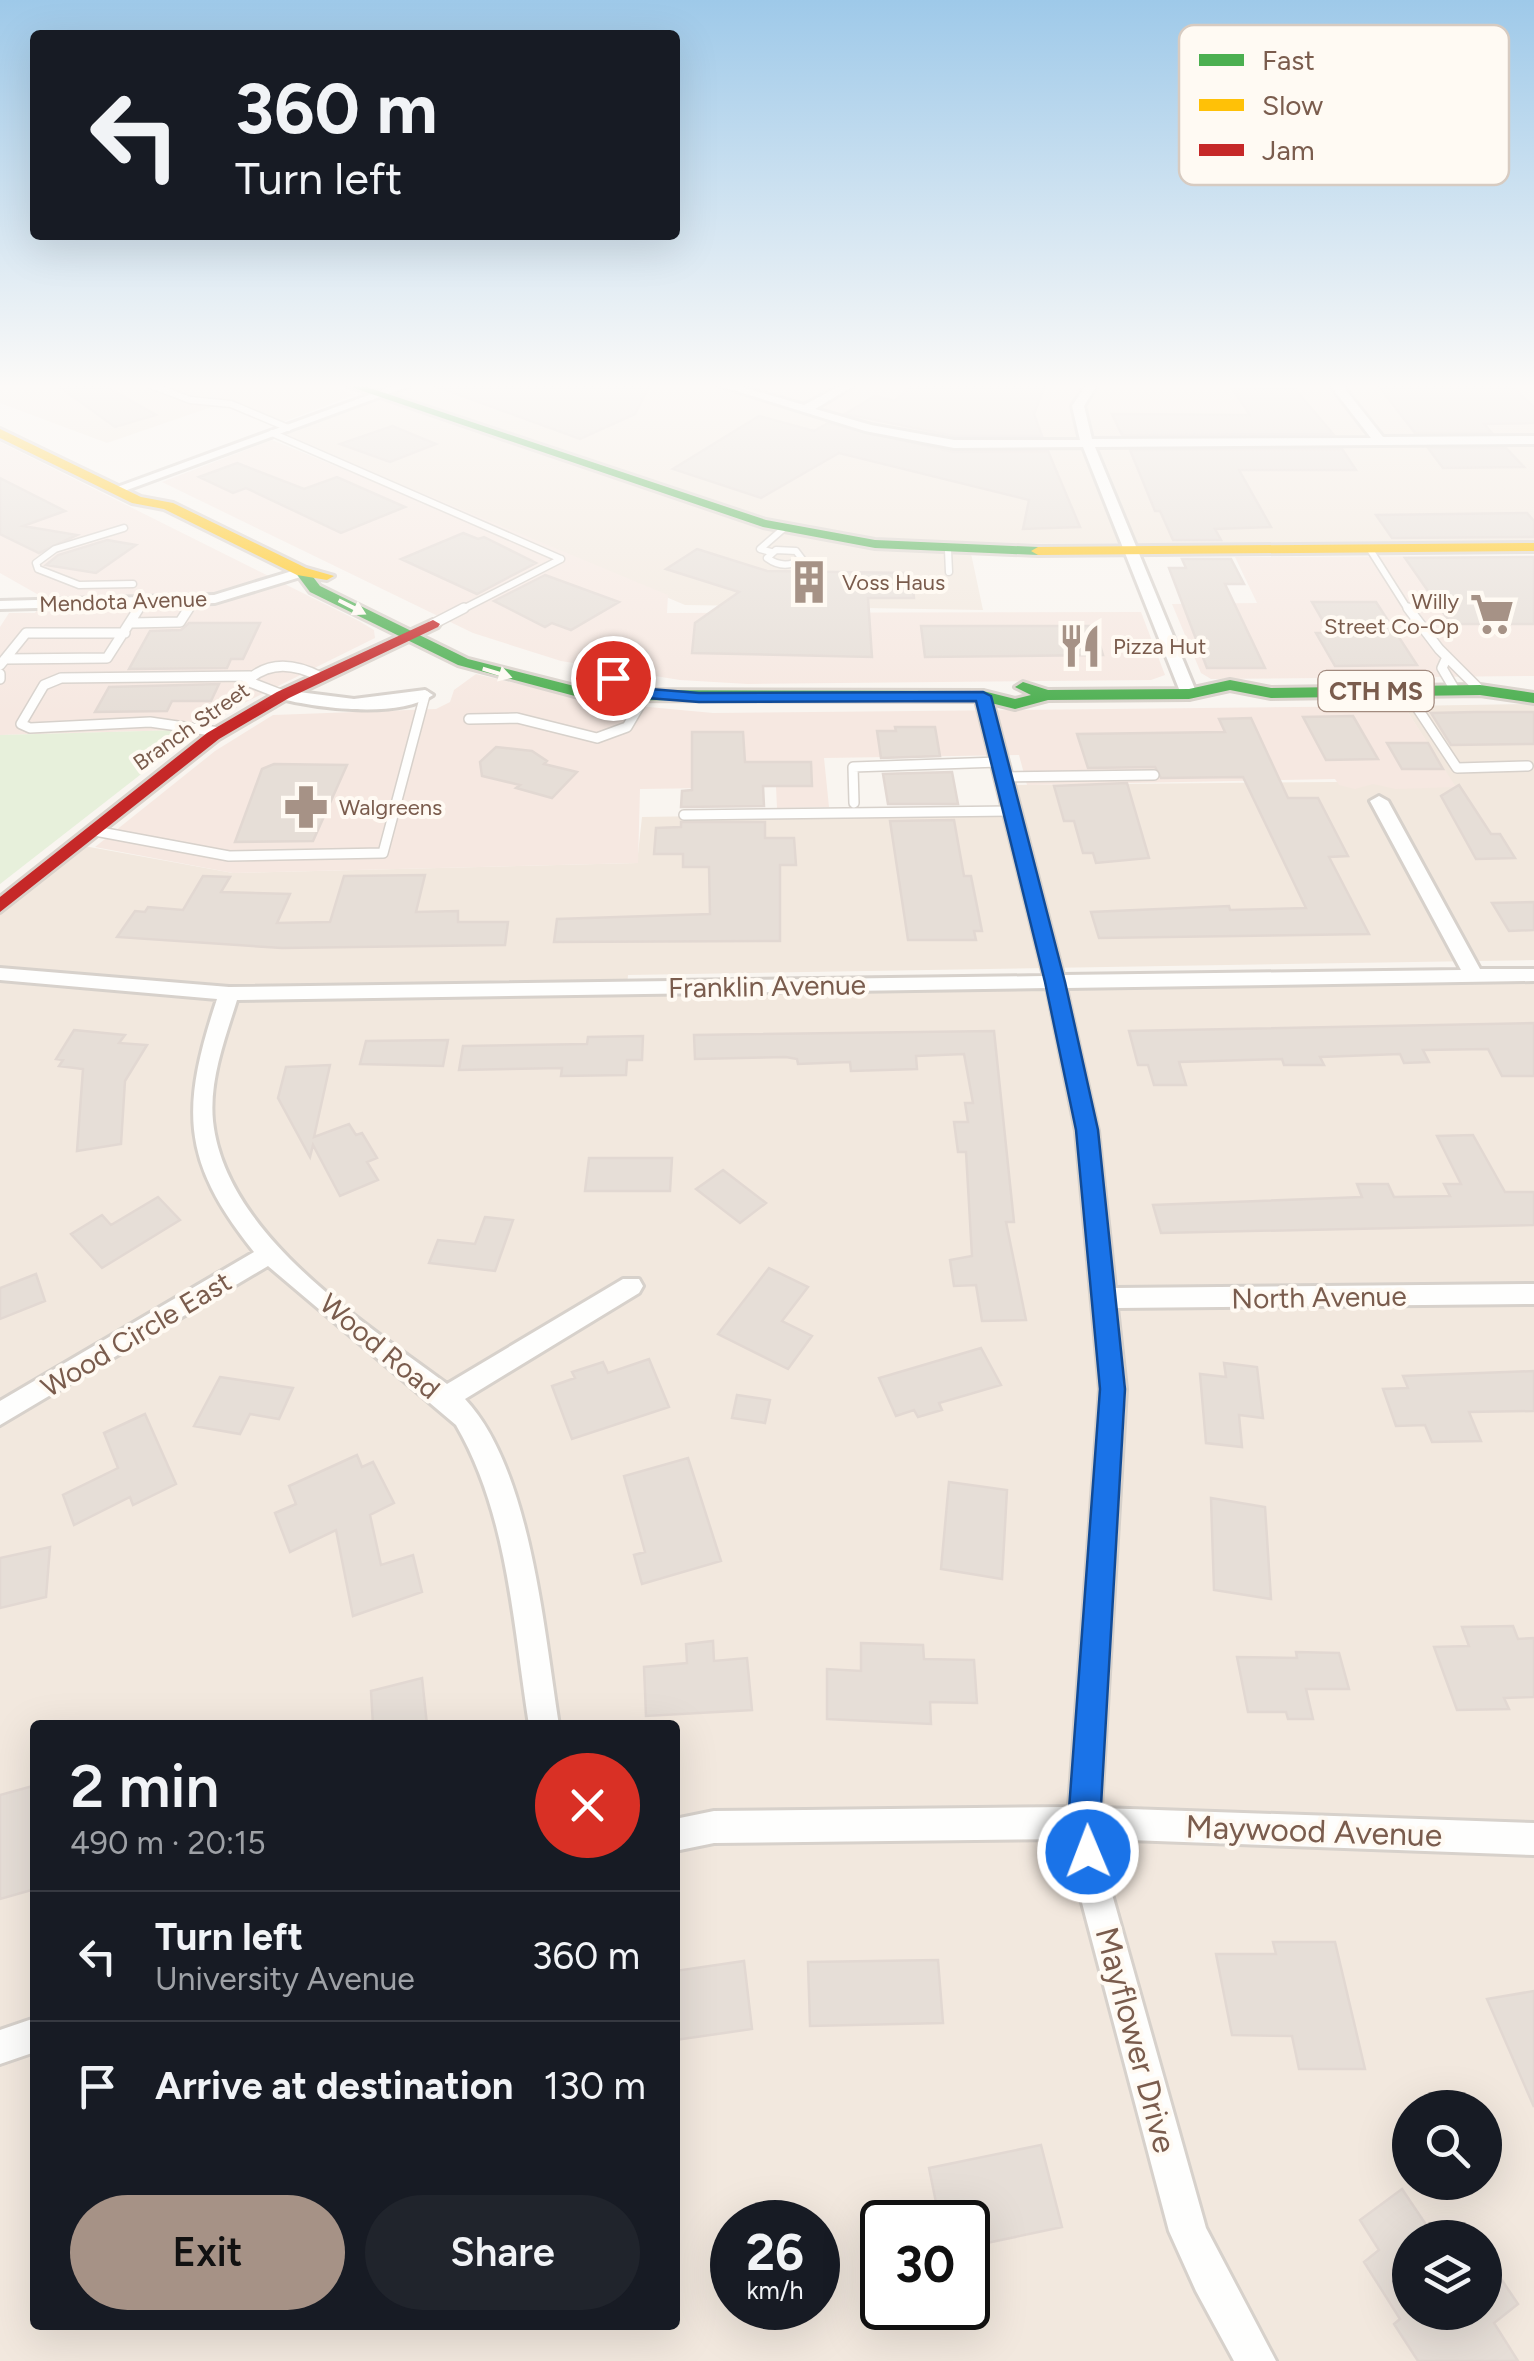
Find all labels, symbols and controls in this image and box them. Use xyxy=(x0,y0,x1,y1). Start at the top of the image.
legend xyxy=(1179,25,1509,185)
text: Fast xyxy=(1262,43,1315,77)
text: 360 m xyxy=(235,66,438,151)
icon: left xyxy=(70,70,200,200)
text: Slow xyxy=(1262,88,1323,122)
text: Jam xyxy=(1262,133,1315,167)
text: Turn left xyxy=(235,151,402,205)
building icon: Voss Haus xyxy=(785,558,833,606)
place label: Voss Haus xyxy=(842,569,945,596)
street label: Mendota Avenue xyxy=(39,585,207,618)
place label: Willy Street Co-Op xyxy=(1324,588,1459,640)
supermarket icon: Willy Street Co-Op xyxy=(1468,590,1516,638)
one-way arrow xyxy=(337,598,366,615)
restaurant icon: Pizza Hut xyxy=(1056,622,1104,670)
place label: Pizza Hut xyxy=(1113,633,1206,660)
pin xyxy=(571,636,656,721)
icon: arrive xyxy=(586,651,641,706)
one-way arrow xyxy=(482,666,513,681)
road number: CTH MS xyxy=(1318,671,1434,711)
street label: Branch Street xyxy=(128,676,255,776)
pharmacy icon: Walgreens xyxy=(282,783,330,831)
place label: Walgreens xyxy=(339,794,442,821)
street label: Franklin Avenue xyxy=(668,967,866,1005)
street label: Wood Circle East xyxy=(35,1264,237,1404)
street label: North Avenue xyxy=(1231,1278,1407,1316)
street label: Wood Road xyxy=(313,1286,447,1406)
text: 2 min xyxy=(70,1750,219,1822)
button: close xyxy=(535,1753,640,1858)
position arrow xyxy=(1036,1800,1140,1904)
street label: Maywood Avenue xyxy=(1185,1808,1443,1854)
text: 490 m · 20:15 xyxy=(70,1824,266,1862)
text: Turn left xyxy=(155,1914,303,1960)
street label: Mayflower Drive xyxy=(1088,1923,1184,2157)
icon: left xyxy=(70,1929,125,1984)
text: 360 m xyxy=(532,1933,640,1979)
text: University Avenue xyxy=(155,1960,415,1998)
icon: arrive xyxy=(70,2059,125,2114)
text: Arrive at destination xyxy=(155,2063,513,2109)
text: 130 m xyxy=(543,2063,646,2109)
map controls xyxy=(1392,2090,1502,2330)
button: search xyxy=(1392,2090,1502,2200)
button: Exit xyxy=(70,2195,345,2310)
button: Share xyxy=(365,2195,640,2310)
speed limit sign: 30 xyxy=(860,2200,990,2330)
button: layers xyxy=(1392,2220,1502,2330)
text: 26 xyxy=(746,2222,804,2283)
text: km/h xyxy=(746,2275,804,2305)

